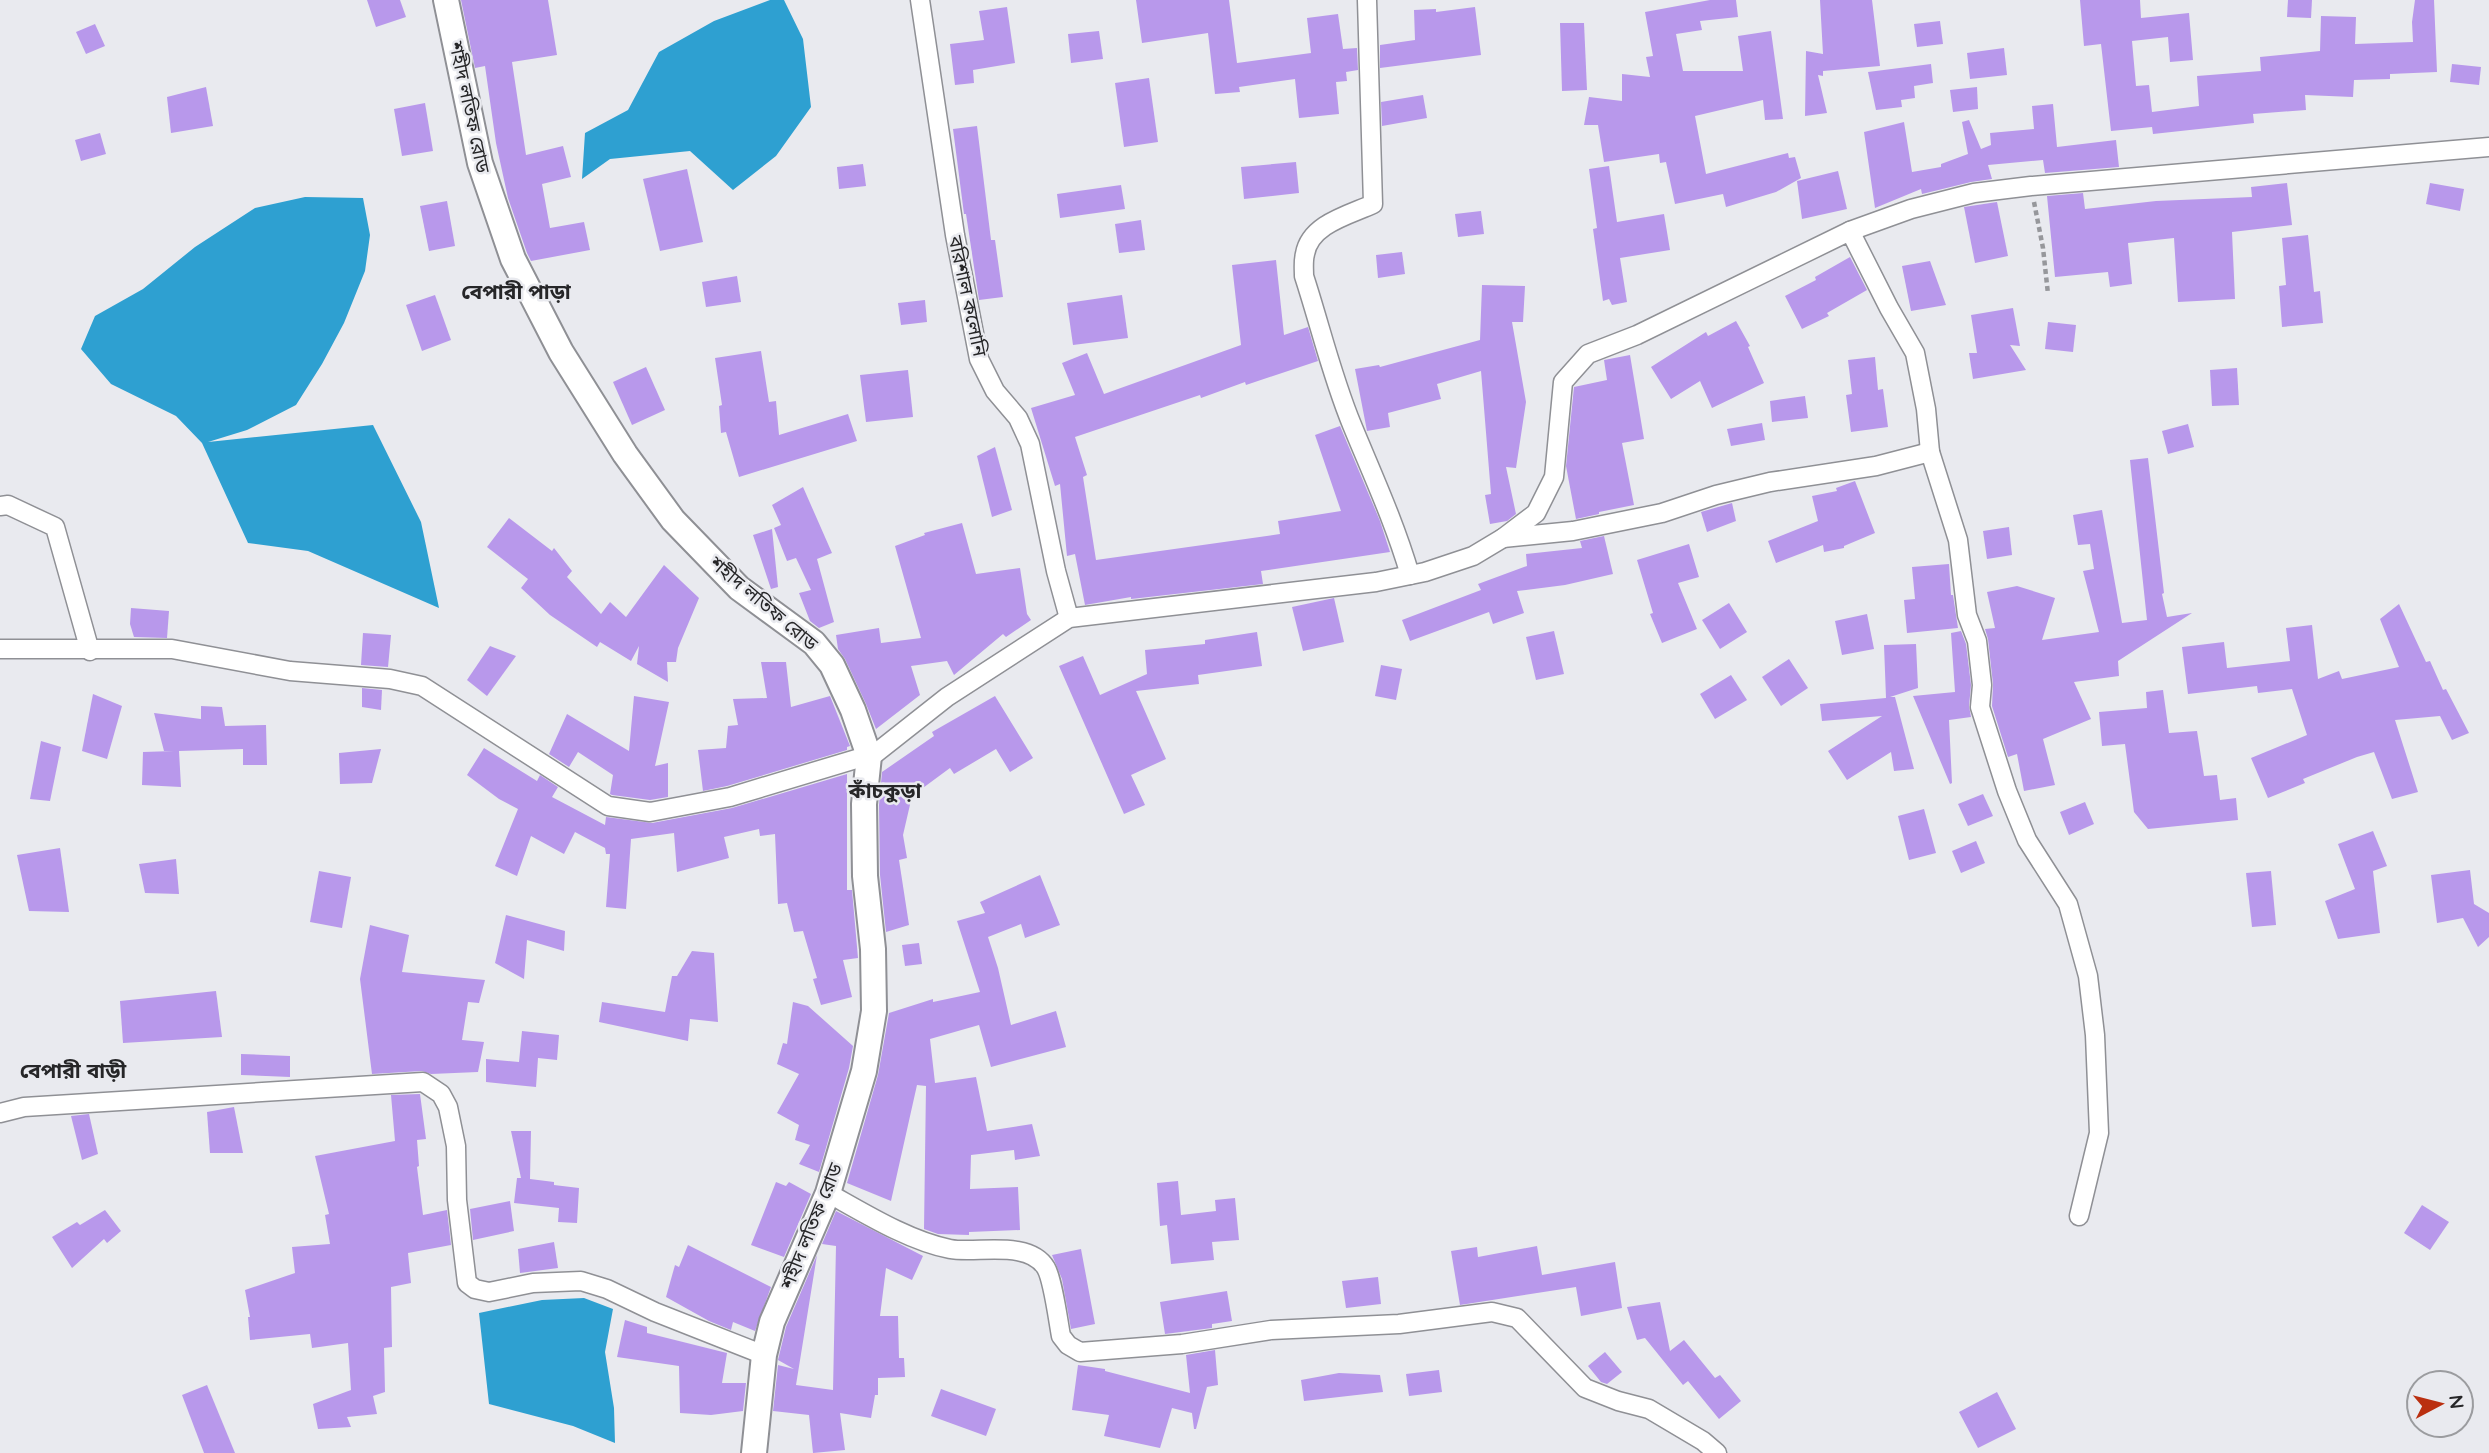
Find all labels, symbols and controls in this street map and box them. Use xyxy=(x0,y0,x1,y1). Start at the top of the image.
street label: শহীদ লতিফ রোড xyxy=(444,38,496,175)
street label: বরিশাল কলোনি xyxy=(943,233,993,359)
district label: বেপারী পাড়া xyxy=(461,278,572,304)
street label: শহীদ লতিফ রোড xyxy=(704,550,823,656)
district label: কাঁচকুড়া xyxy=(848,777,922,803)
district label: বেপারী বাড়ী xyxy=(20,1057,127,1083)
street label: শহীদ লতিফ রোড xyxy=(774,1159,847,1294)
north arrow xyxy=(2405,1369,2475,1439)
text: N xyxy=(2444,1394,2470,1410)

